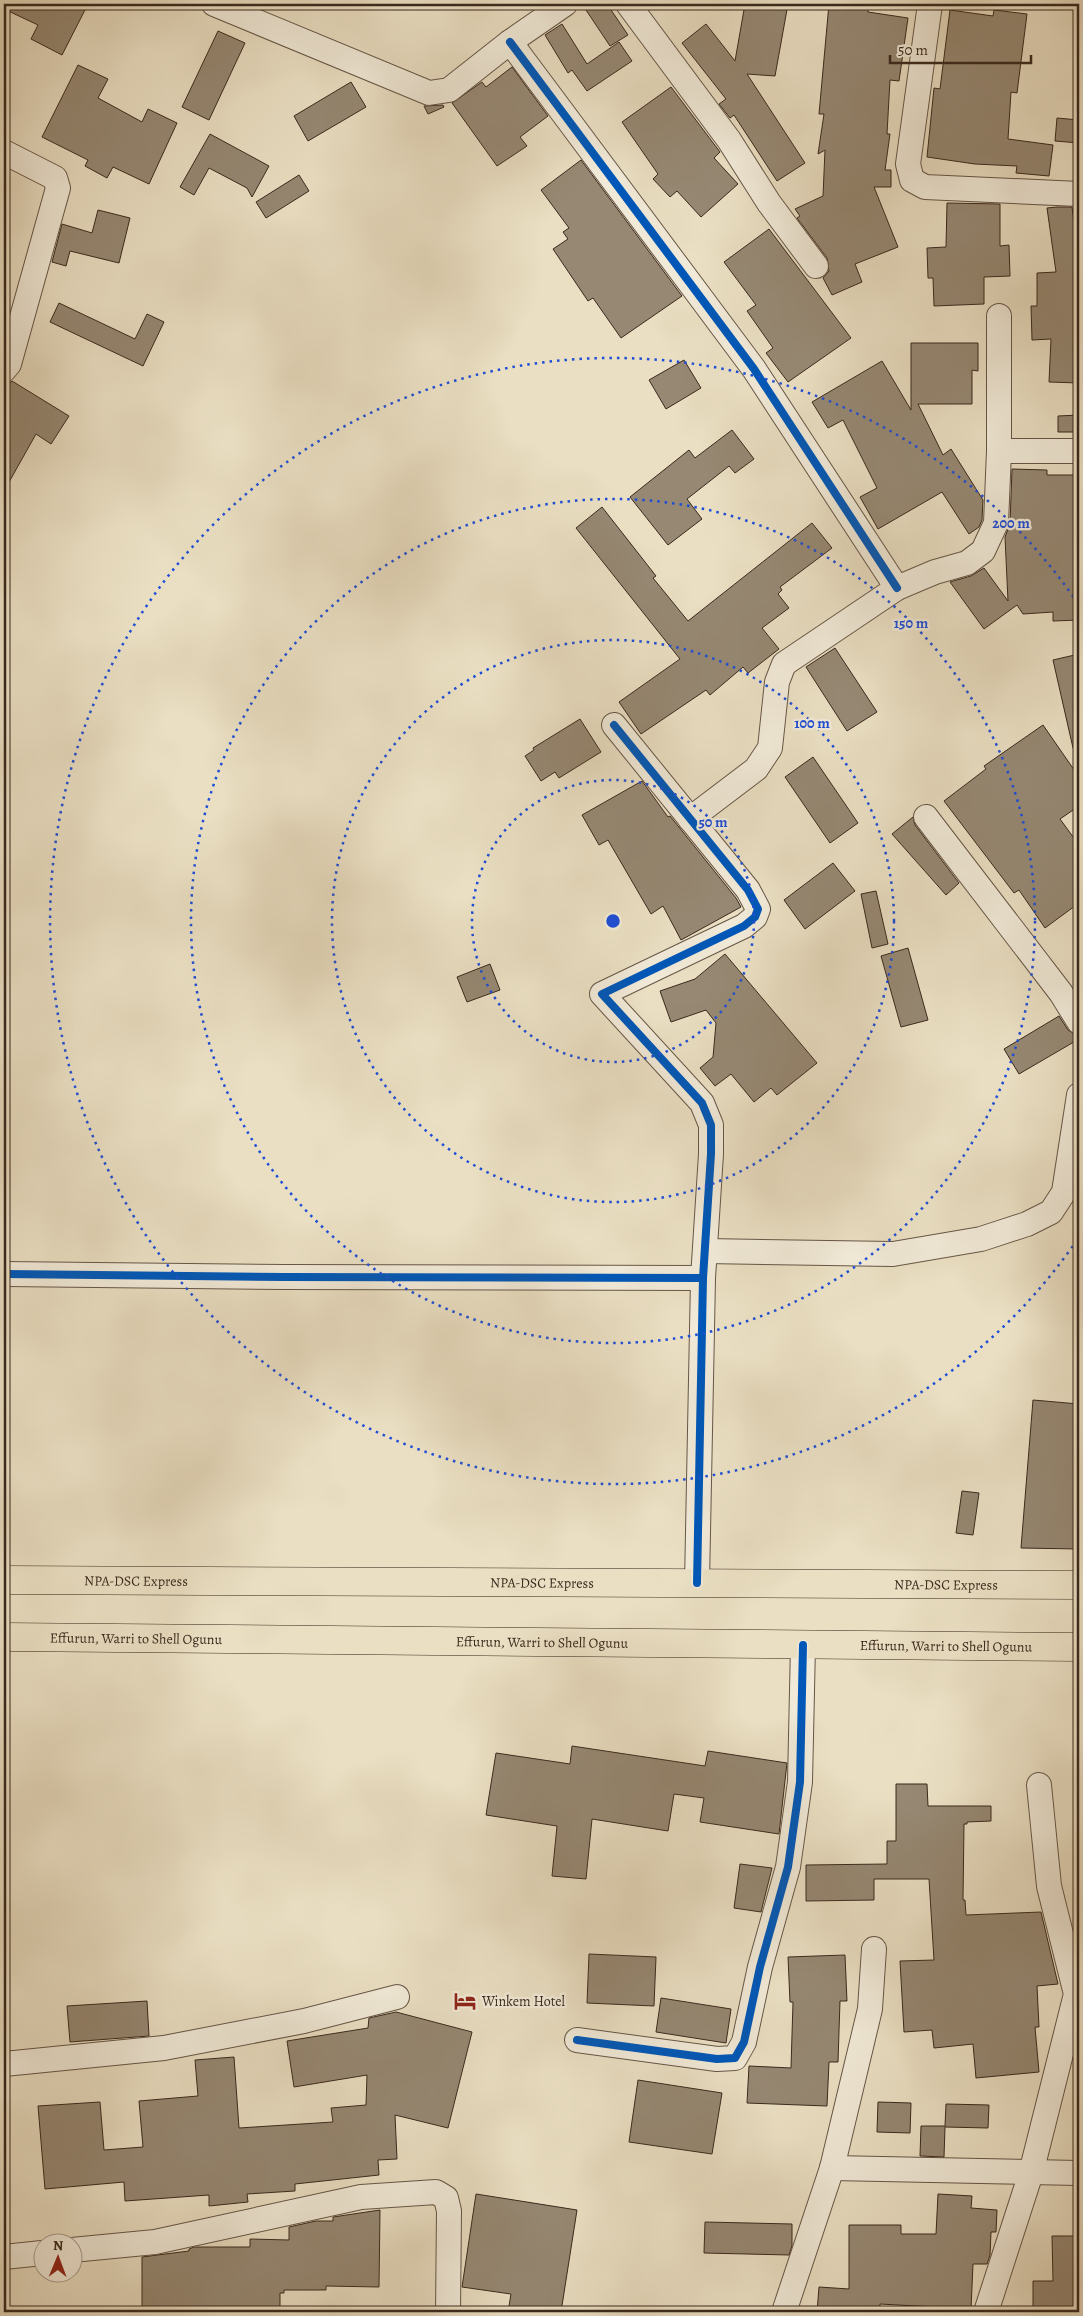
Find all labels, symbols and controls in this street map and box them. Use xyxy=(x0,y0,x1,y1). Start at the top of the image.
scale bar xyxy=(890,32,1032,64)
text: 50 m xyxy=(898,40,928,60)
text: 200 m xyxy=(992,513,1030,533)
text: 150 m xyxy=(894,613,929,633)
text: 100 m xyxy=(794,713,830,733)
text: 50 m xyxy=(698,812,728,832)
centre of rings xyxy=(604,912,622,930)
street label: NPA-DSC Express xyxy=(84,1571,188,1591)
street label: NPA-DSC Express xyxy=(490,1573,594,1593)
street label: NPA-DSC Express xyxy=(894,1575,998,1595)
street label: Effurun, Warri to Shell Ogunu xyxy=(50,1628,223,1649)
street label: Effurun, Warri to Shell Ogunu xyxy=(456,1632,629,1653)
street label: Effurun, Warri to Shell Ogunu xyxy=(860,1636,1033,1657)
hotel icon: Winkem Hotel xyxy=(452,1988,478,2014)
place label: Winkem Hotel xyxy=(481,1992,566,2011)
north arrow xyxy=(32,2234,82,2284)
text: N xyxy=(53,2236,63,2255)

